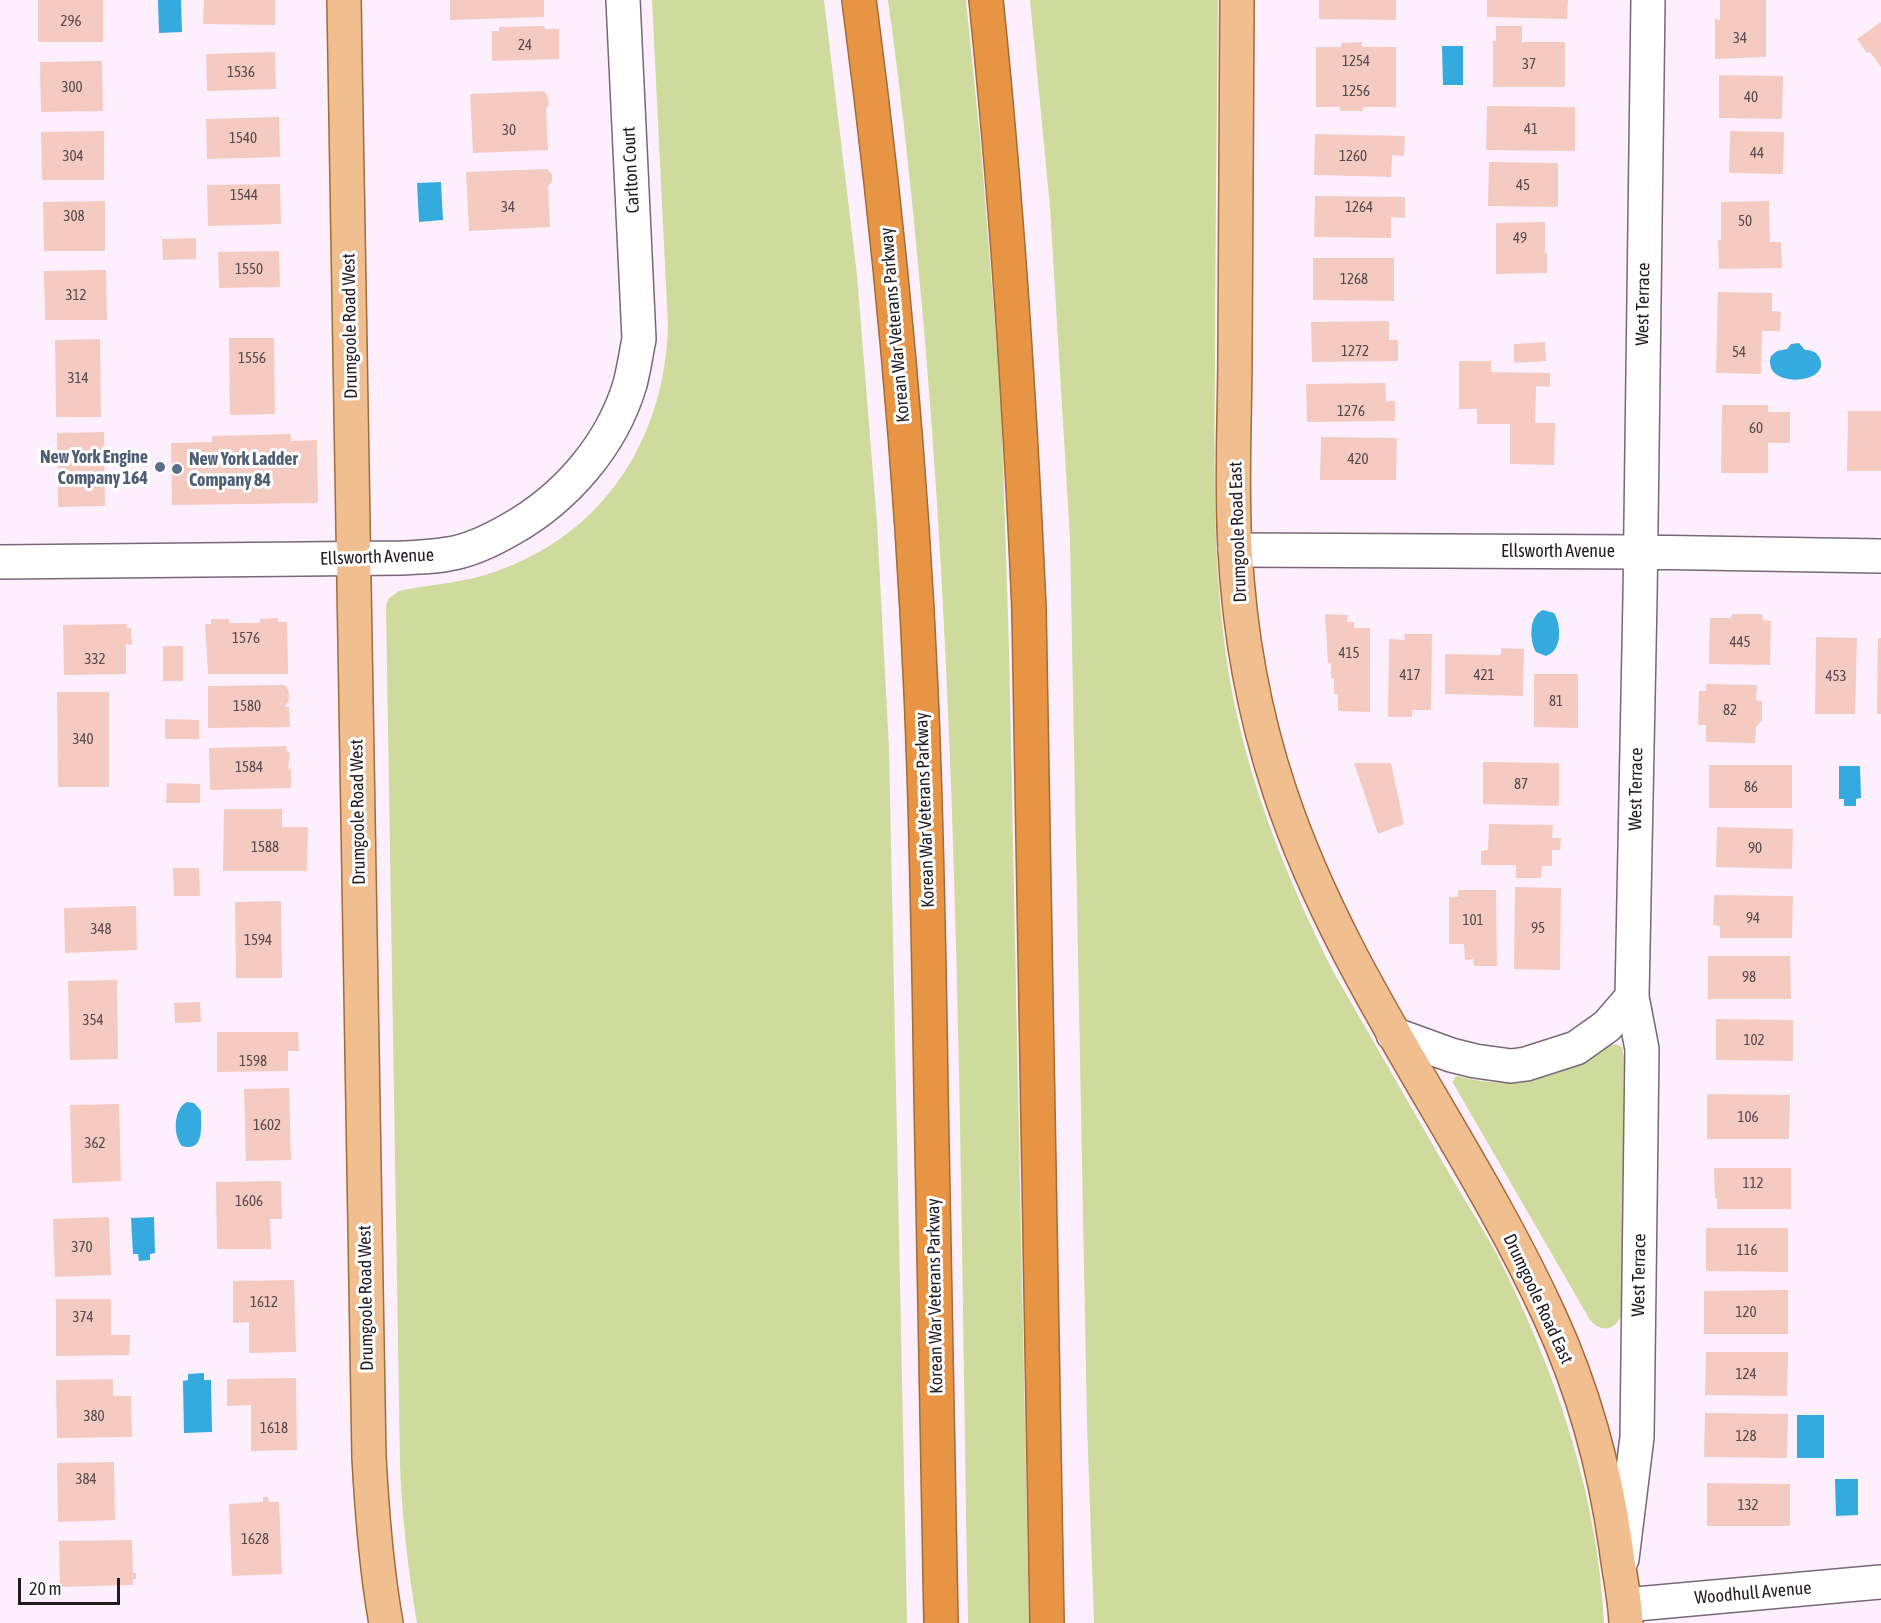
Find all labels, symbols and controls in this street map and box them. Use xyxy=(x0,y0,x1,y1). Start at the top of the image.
house number: 296 xyxy=(60,12,82,30)
house number: 34 xyxy=(1733,29,1747,47)
house number: 24 xyxy=(518,36,532,54)
house number: 1254 xyxy=(1342,52,1370,70)
house number: 37 xyxy=(1522,55,1536,73)
house number: 1536 xyxy=(227,63,255,81)
house number: 300 xyxy=(61,78,83,96)
house number: 1256 xyxy=(1342,82,1370,100)
house number: 40 xyxy=(1744,88,1758,106)
house number: 41 xyxy=(1524,120,1538,138)
house number: 30 xyxy=(502,121,516,139)
street label: Carlton Court xyxy=(618,126,644,214)
house number: 1540 xyxy=(229,129,257,147)
house number: 44 xyxy=(1750,144,1764,162)
house number: 304 xyxy=(62,147,84,165)
house number: 1260 xyxy=(1339,147,1367,165)
house number: 45 xyxy=(1516,176,1530,194)
house number: 1544 xyxy=(230,186,258,204)
house number: 34 xyxy=(501,198,515,216)
house number: 1264 xyxy=(1345,198,1373,216)
house number: 308 xyxy=(63,207,85,225)
house number: 50 xyxy=(1738,212,1752,230)
street label: Korean War Veterans Parkway xyxy=(876,227,914,423)
house number: 49 xyxy=(1513,229,1527,247)
street label: Drumgoole Road West xyxy=(338,253,362,399)
house number: 1550 xyxy=(235,260,263,278)
street label: West Terrace xyxy=(1631,262,1655,346)
house number: 1268 xyxy=(1340,270,1368,288)
house number: 312 xyxy=(65,286,87,304)
house number: 1272 xyxy=(1341,342,1369,360)
house number: 54 xyxy=(1732,343,1746,361)
house number: 1556 xyxy=(238,349,266,367)
house number: 314 xyxy=(67,369,89,387)
house number: 1276 xyxy=(1337,402,1365,420)
house number: 60 xyxy=(1749,419,1763,437)
place label: New York Engine Company 164 xyxy=(40,446,148,488)
place label: New York Ladder Company 84 xyxy=(189,448,298,490)
house number: 420 xyxy=(1347,450,1369,468)
marker: New York Engine Company 164 xyxy=(153,460,167,474)
street label: Drumgoole Road East xyxy=(1225,461,1251,603)
marker: New York Ladder Company 84 xyxy=(170,462,184,476)
street label: Ellsworth Avenue xyxy=(1501,540,1615,562)
street label: Ellsworth Avenue xyxy=(320,544,434,570)
house number: 1576 xyxy=(232,629,260,647)
house number: 445 xyxy=(1729,633,1751,651)
house number: 415 xyxy=(1338,644,1360,662)
house number: 332 xyxy=(84,650,106,668)
house number: 417 xyxy=(1399,666,1421,684)
house number: 421 xyxy=(1473,666,1495,684)
house number: 453 xyxy=(1825,667,1847,685)
house number: 81 xyxy=(1549,692,1563,710)
house number: 1580 xyxy=(233,697,261,715)
house number: 82 xyxy=(1723,701,1737,719)
street label: Korean War Veterans Parkway xyxy=(911,712,939,908)
house number: 340 xyxy=(72,730,94,748)
street label: Drumgoole Road West xyxy=(346,739,370,885)
street label: West Terrace xyxy=(1624,747,1648,831)
house number: 1584 xyxy=(235,758,263,776)
house number: 87 xyxy=(1514,775,1528,793)
house number: 86 xyxy=(1744,778,1758,796)
house number: 1588 xyxy=(251,838,279,856)
house number: 90 xyxy=(1748,839,1762,857)
house number: 94 xyxy=(1746,909,1760,927)
house number: 101 xyxy=(1462,911,1484,929)
house number: 95 xyxy=(1531,919,1545,937)
house number: 348 xyxy=(90,920,112,938)
house number: 1594 xyxy=(244,931,272,949)
house number: 98 xyxy=(1742,968,1756,986)
house number: 354 xyxy=(82,1011,104,1029)
house number: 102 xyxy=(1743,1031,1765,1049)
house number: 1598 xyxy=(239,1052,267,1070)
house number: 106 xyxy=(1737,1108,1759,1126)
house number: 1602 xyxy=(253,1116,281,1134)
house number: 362 xyxy=(84,1134,106,1152)
house number: 112 xyxy=(1742,1174,1764,1192)
house number: 1606 xyxy=(235,1192,263,1210)
street label: Korean War Veterans Parkway xyxy=(922,1198,948,1394)
street label: Drumgoole Road West xyxy=(354,1225,378,1371)
street label: Drumgoole Road East xyxy=(1498,1231,1578,1367)
street label: West Terrace xyxy=(1627,1233,1651,1317)
house number: 370 xyxy=(71,1238,93,1256)
house number: 116 xyxy=(1736,1241,1758,1259)
house number: 1612 xyxy=(250,1293,278,1311)
house number: 120 xyxy=(1735,1303,1757,1321)
house number: 374 xyxy=(72,1308,94,1326)
house number: 124 xyxy=(1735,1365,1757,1383)
house number: 380 xyxy=(83,1407,105,1425)
house number: 1618 xyxy=(260,1419,288,1437)
house number: 128 xyxy=(1735,1427,1757,1445)
house number: 384 xyxy=(75,1470,97,1488)
house number: 132 xyxy=(1737,1496,1759,1514)
house number: 1628 xyxy=(241,1530,269,1548)
scale bar xyxy=(21,1566,123,1604)
street label: Woodhull Avenue xyxy=(1694,1577,1812,1609)
text: 20 m xyxy=(29,1578,61,1599)

